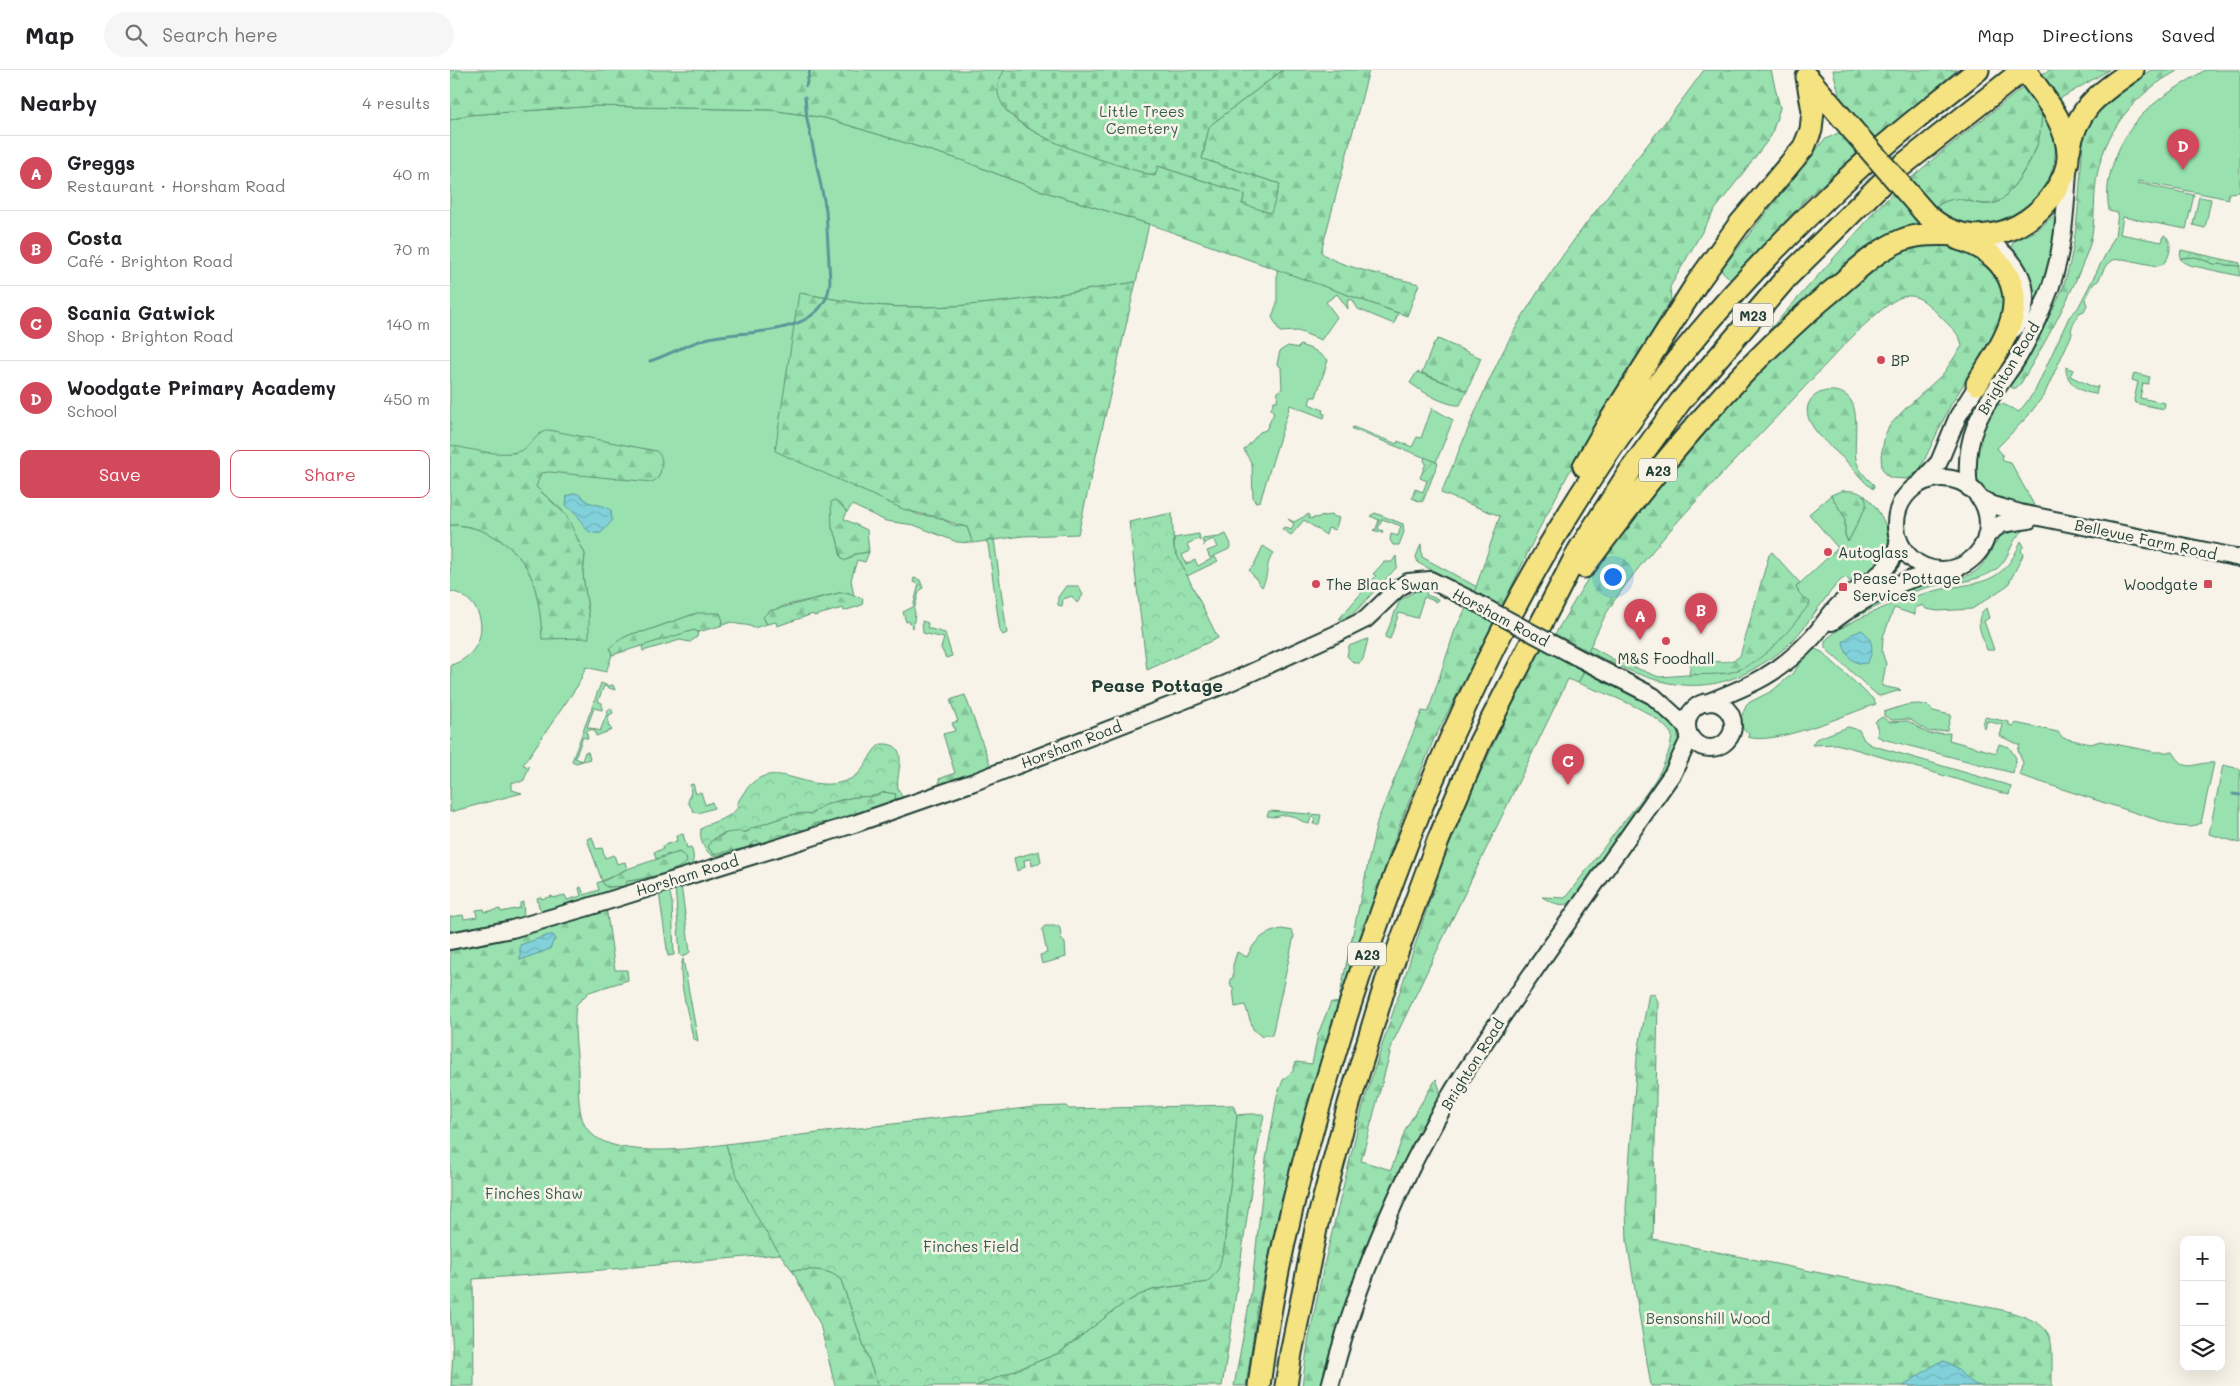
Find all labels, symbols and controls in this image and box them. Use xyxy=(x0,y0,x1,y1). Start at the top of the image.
search box xyxy=(104,12,454,57)
text: Map xyxy=(25,19,74,50)
icon: search xyxy=(122,21,150,49)
text: Search here xyxy=(162,22,278,47)
text: Map xyxy=(1977,23,2014,47)
text: Directions xyxy=(2042,23,2134,47)
text: Saved xyxy=(2162,23,2215,47)
text: Nearby xyxy=(20,89,97,116)
text: 4 results xyxy=(362,92,430,113)
park label: Little Trees Cemetery xyxy=(1099,101,1185,138)
pin: D xyxy=(2167,129,2199,170)
text: Greggs xyxy=(67,150,135,175)
text: A xyxy=(30,163,42,184)
text: 40 m xyxy=(393,163,430,184)
text: Restaurant · Horsham Road xyxy=(67,175,285,196)
text: Costa xyxy=(67,225,122,250)
text: B xyxy=(31,238,41,259)
text: 70 m xyxy=(393,238,430,259)
text: Café · Brighton Road xyxy=(67,250,233,271)
text: Scania Gatwick xyxy=(67,300,215,325)
road number: M23 xyxy=(1733,304,1773,326)
text: C xyxy=(30,313,42,334)
text: 140 m xyxy=(386,313,430,334)
street label: Brighton Road xyxy=(1972,318,2044,418)
text: Shop · Brighton Road xyxy=(67,325,233,346)
place label: BP xyxy=(1891,350,1909,370)
marker: BP xyxy=(1875,354,1887,366)
text: Woodgate Primary Academy xyxy=(67,375,336,400)
text: D xyxy=(30,388,42,409)
text: 450 m xyxy=(384,388,430,409)
text: School xyxy=(67,400,117,421)
button: Save xyxy=(20,450,220,498)
button: Share xyxy=(230,450,430,498)
road number: A23 xyxy=(1639,458,1677,482)
street label: Bellevue Farm Road xyxy=(2073,514,2219,564)
place label: Autoglass xyxy=(1838,542,1908,562)
marker: Autoglass xyxy=(1822,546,1834,558)
your location xyxy=(1600,564,1626,590)
place label: Pease Pottage Services xyxy=(1853,568,1961,605)
place label: The Black Swan xyxy=(1326,574,1439,594)
place label: Woodgate xyxy=(2124,574,2198,594)
marker: The Black Swan xyxy=(1310,578,1322,590)
marker: Woodgate xyxy=(2202,578,2214,590)
marker: Pease Pottage Services xyxy=(1837,581,1849,593)
street label: Horsham Road xyxy=(1449,583,1553,651)
pin: B xyxy=(1685,593,1717,634)
pin: A xyxy=(1624,599,1656,640)
marker: M&S Foodhall xyxy=(1660,635,1672,647)
place label: M&S Foodhall xyxy=(1617,648,1715,668)
district label: Pease Pottage xyxy=(1091,673,1223,697)
street label: Horsham Road xyxy=(1018,716,1124,772)
pin: C xyxy=(1552,744,1584,785)
street label: Horsham Road xyxy=(633,850,741,900)
road number: A23 xyxy=(1348,942,1386,966)
street label: Brighton Road xyxy=(1436,1014,1508,1114)
park label: Finches Shaw xyxy=(485,1183,583,1203)
park label: Finches Field xyxy=(923,1236,1019,1256)
map controls xyxy=(2180,1236,2225,1371)
button: + xyxy=(2180,1236,2225,1281)
button: − xyxy=(2180,1281,2225,1326)
park label: Bensonshill Wood xyxy=(1646,1308,1770,1328)
button: layers xyxy=(2180,1326,2225,1371)

